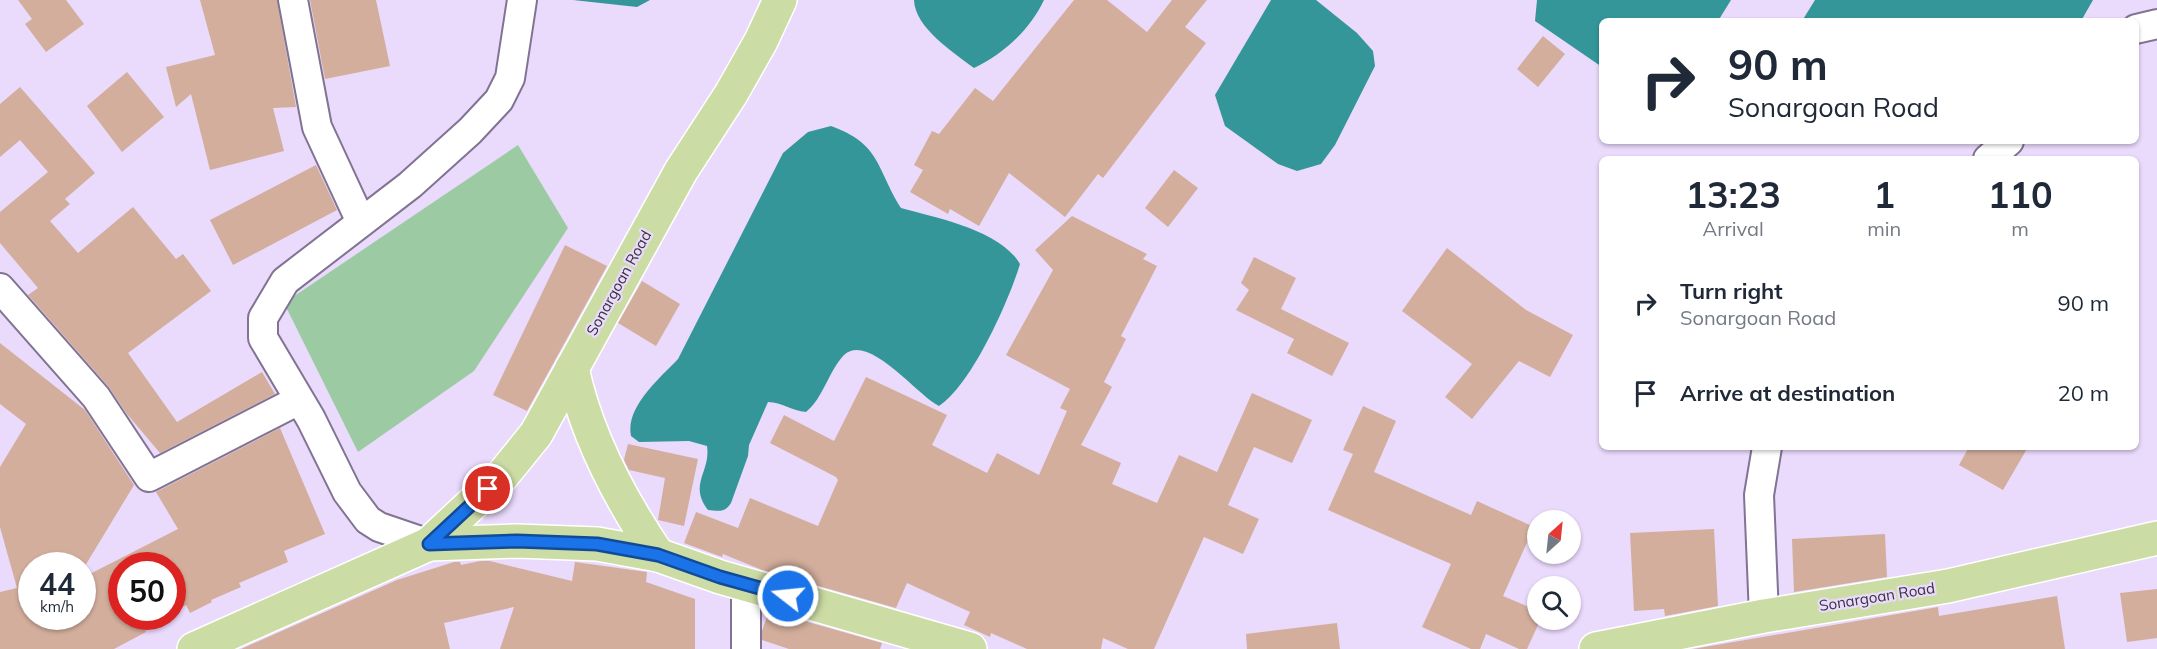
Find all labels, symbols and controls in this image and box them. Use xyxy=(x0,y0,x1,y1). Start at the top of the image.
text: 90 m xyxy=(1728,38,1828,91)
icon: right xyxy=(1629,42,1707,120)
text: Sonargoan Road xyxy=(1728,90,1939,124)
text: 13:23 xyxy=(1685,172,1781,217)
text: 1 xyxy=(1873,172,1895,217)
text: 110 xyxy=(1988,172,2053,217)
text: Arrival xyxy=(1703,216,1764,241)
text: min xyxy=(1867,216,1901,241)
text: m xyxy=(2011,216,2029,241)
street label: Sonargoan Road xyxy=(582,227,655,339)
text: Turn right xyxy=(1680,277,1783,305)
icon: right xyxy=(1629,287,1662,320)
text: 90 m xyxy=(2058,289,2109,317)
text: Sonargoan Road xyxy=(1680,305,1836,330)
icon: arrive xyxy=(1629,377,1662,410)
text: Arrive at destination xyxy=(1680,379,1895,407)
text: 20 m xyxy=(2058,379,2109,407)
pin xyxy=(462,463,513,514)
icon: arrive xyxy=(471,472,504,505)
north arrow xyxy=(1527,510,1581,564)
map controls xyxy=(1527,510,1581,630)
speed limit sign: 50 xyxy=(108,552,186,630)
position arrow xyxy=(756,564,820,628)
text: 44 xyxy=(39,565,75,603)
button: search xyxy=(1527,576,1581,630)
street label: Sonargoan Road xyxy=(1818,578,1936,615)
text: km/h xyxy=(40,597,74,616)

